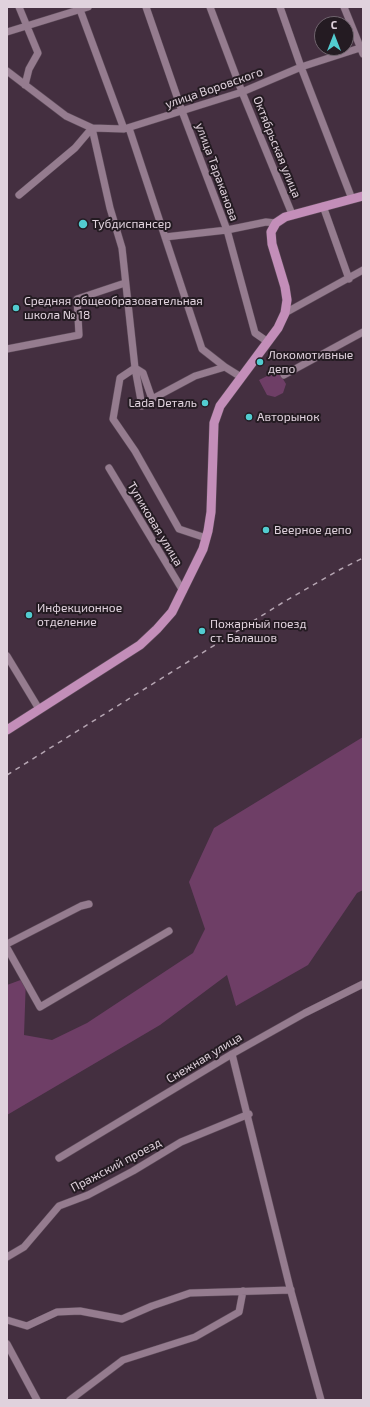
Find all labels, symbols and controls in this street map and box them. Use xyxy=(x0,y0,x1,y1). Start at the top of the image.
north arrow xyxy=(314,16,354,56)
text: С xyxy=(331,18,337,31)
street label: улица Воровского xyxy=(163,65,265,111)
street label: Октябрьская улица xyxy=(250,94,304,200)
street label: улица Тараканова xyxy=(193,121,241,223)
place label: Тубдиспансер xyxy=(92,217,171,231)
marker: Тубдиспансер xyxy=(77,218,89,230)
place label: Средняя общеобразовательная школа № 18 xyxy=(24,294,203,322)
marker: Средняя общеобразовательная школа № 18 xyxy=(11,303,21,313)
place label: Локомотивные депо xyxy=(268,348,353,376)
marker: Локомотивные депо xyxy=(255,357,265,367)
place label: Lada Dеталь xyxy=(128,396,197,410)
marker: Lada Dеталь xyxy=(200,398,210,408)
place label: Авторынок xyxy=(257,410,320,424)
marker: Авторынок xyxy=(244,412,254,422)
street label: Тупиковая улица xyxy=(124,479,186,569)
place label: Веерное депо xyxy=(274,523,352,537)
marker: Веерное депо xyxy=(261,525,271,535)
place label: Инфекционное отделение xyxy=(37,601,122,629)
marker: Инфекционное отделение xyxy=(24,610,34,620)
place label: Пожарный поезд ст. Балашов xyxy=(210,617,306,645)
marker: Пожарный поезд ст. Балашов xyxy=(197,626,207,636)
street label: Снежная улица xyxy=(163,1030,245,1086)
street label: Пражский проезд xyxy=(68,1135,164,1195)

